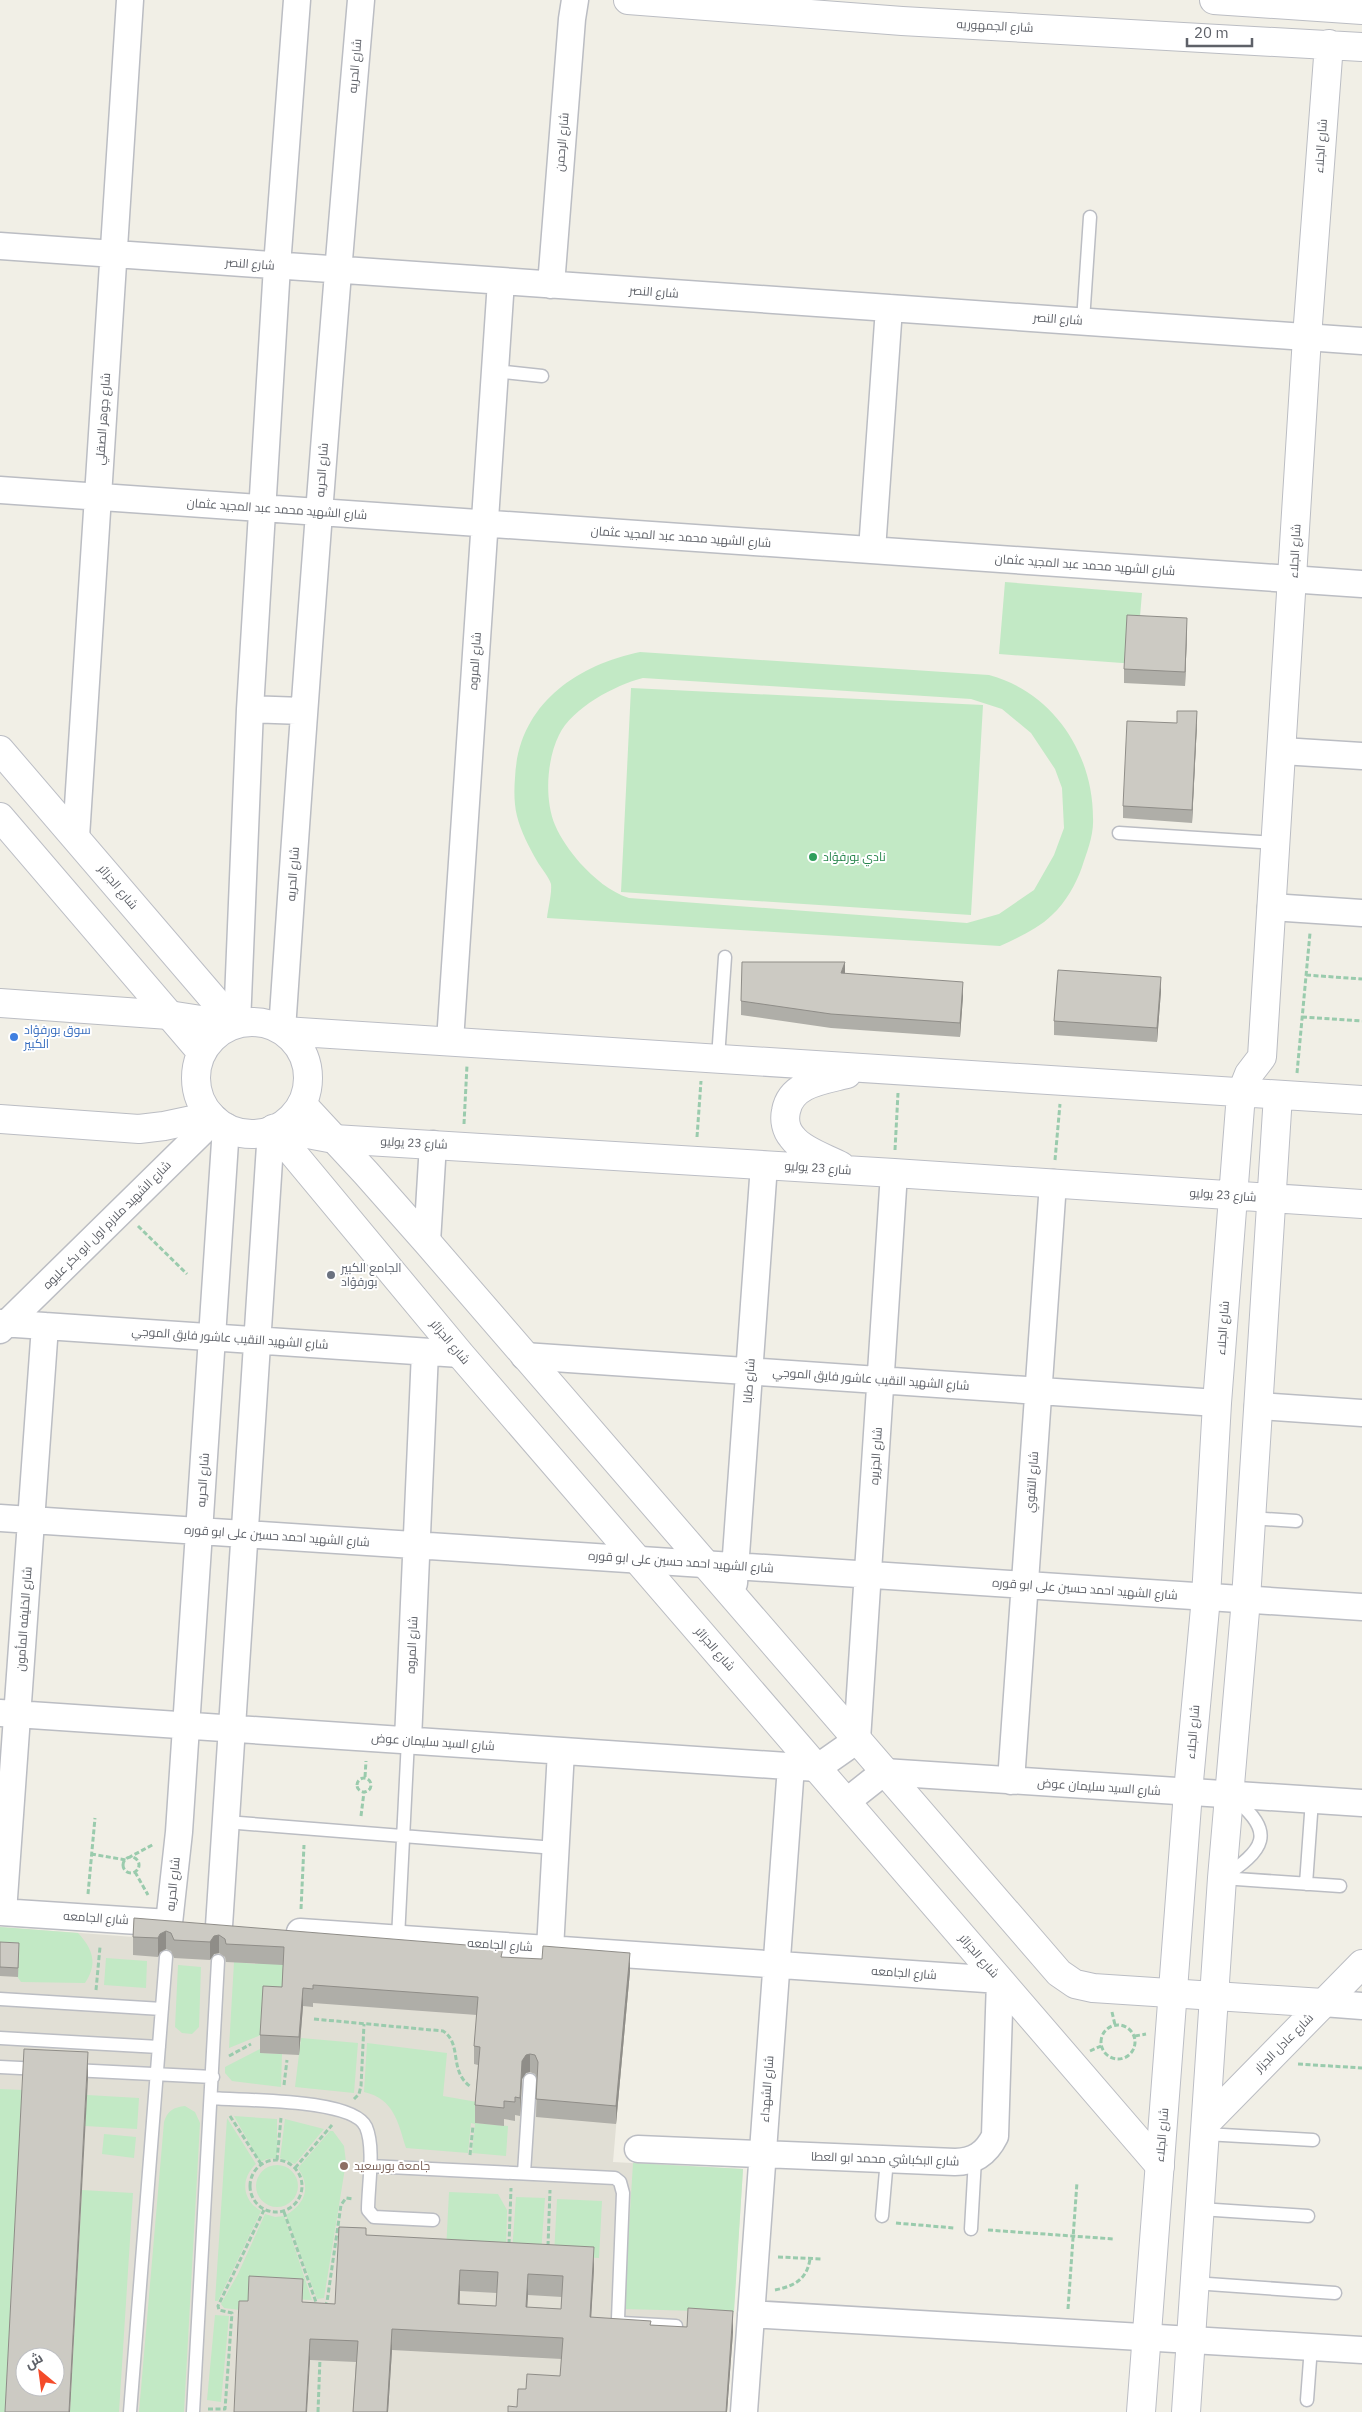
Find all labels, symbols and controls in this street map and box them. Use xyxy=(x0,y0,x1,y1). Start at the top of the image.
scale bar xyxy=(1187,15,1252,47)
street label: شارع الجمهوريه xyxy=(956,16,1034,36)
text: 20 m xyxy=(1194,23,1229,42)
street label: شارع الحريه xyxy=(345,38,365,94)
street label: شارع الرحمن xyxy=(551,112,573,172)
street label: شارع الجلاء xyxy=(1311,118,1331,174)
street label: شارع النصر xyxy=(224,254,275,274)
street label: شارع النصر xyxy=(628,282,679,302)
street label: شارع النصر xyxy=(1032,309,1083,329)
street label: شارع جوهر الصقلي xyxy=(92,372,116,466)
street label: شارع الحريه xyxy=(312,442,332,498)
street label: شارع الشهيد محمد عبد المجيد عثمان xyxy=(186,495,368,523)
street label: شارع الشهيد محمد عبد المجيد عثمان xyxy=(590,523,772,551)
street label: شارع الجلاء xyxy=(1286,523,1304,579)
street label: شارع الشهيد محمد عبد المجيد عثمان xyxy=(994,551,1176,579)
street label: شارع المروه xyxy=(465,632,485,690)
street label: شارع الحريه xyxy=(283,846,303,902)
place label: نادي بورفؤاد xyxy=(823,849,886,867)
marker: نادي بورفؤاد xyxy=(807,851,819,863)
street label: شارع الجزائر xyxy=(94,861,141,913)
place label: سوق بورفؤاد الكبير xyxy=(23,1022,91,1051)
marker: سوق بورفؤاد الكبير xyxy=(8,1031,20,1043)
street label: شارع 23 يوليو xyxy=(380,1133,448,1153)
street label: شارع الشهيد ملازم اول ابو بكر عليوه xyxy=(39,1157,175,1293)
street label: شارع 23 يوليو xyxy=(784,1158,852,1178)
street label: شارع 23 يوليو xyxy=(1189,1185,1257,1205)
place label: الجامع الكبير بورفؤاد xyxy=(340,1260,402,1289)
marker: الجامع الكبير بورفؤاد xyxy=(325,1269,337,1281)
street label: شارع الجلاء xyxy=(1213,1300,1233,1356)
street label: شارع الجزائر xyxy=(426,1316,473,1368)
street label: شارع الشهيد النقيب عاشور فايق الموجي xyxy=(131,1323,329,1355)
street label: شارع طابا xyxy=(739,1358,759,1404)
street label: شارع الشهيد النقيب عاشور فايق الموجي xyxy=(772,1364,970,1396)
street label: شارع الجزيره xyxy=(866,1426,886,1486)
street label: شارع التقوي xyxy=(1022,1451,1044,1513)
street label: شارع الحريه xyxy=(193,1452,213,1508)
street label: شارع الشهيد احمد حسين على ابو قوره xyxy=(184,1522,370,1550)
street label: شارع الشهيد احمد حسين على ابو قوره xyxy=(588,1548,774,1576)
street label: شارع الخليفه المأمون xyxy=(12,1566,36,1672)
street label: شارع الشهيد احمد حسين على ابو قوره xyxy=(992,1575,1178,1603)
street label: شارع المروه xyxy=(402,1616,422,1674)
street label: شارع الجزائر xyxy=(691,1623,739,1674)
street label: شارع الجلاء xyxy=(1183,1704,1203,1760)
street label: شارع السيد سليمان عوض xyxy=(371,1730,495,1754)
street label: شارع السيد سليمان عوض xyxy=(1037,1775,1161,1799)
street label: شارع الحريه xyxy=(162,1856,184,1912)
street label: شارع الجامعه xyxy=(63,1908,129,1928)
street label: شارع الجزائر xyxy=(955,1930,1003,1981)
street label: شارع الجامعه xyxy=(467,1935,533,1955)
street label: شارع الجامعه xyxy=(871,1963,937,1983)
street label: شارع عادل الجزار xyxy=(1250,2010,1317,2077)
street label: شارع الشهداء xyxy=(757,2055,777,2123)
street label: شارع الجلاء xyxy=(1152,2107,1172,2163)
street label: شارع البكباشي محمد ابو العطا xyxy=(810,2148,960,2172)
place label: جامعة بورسعيد xyxy=(354,2158,430,2173)
marker: جامعة بورسعيد xyxy=(338,2160,350,2172)
north arrow xyxy=(15,2347,65,2397)
text: ش xyxy=(21,2348,46,2373)

